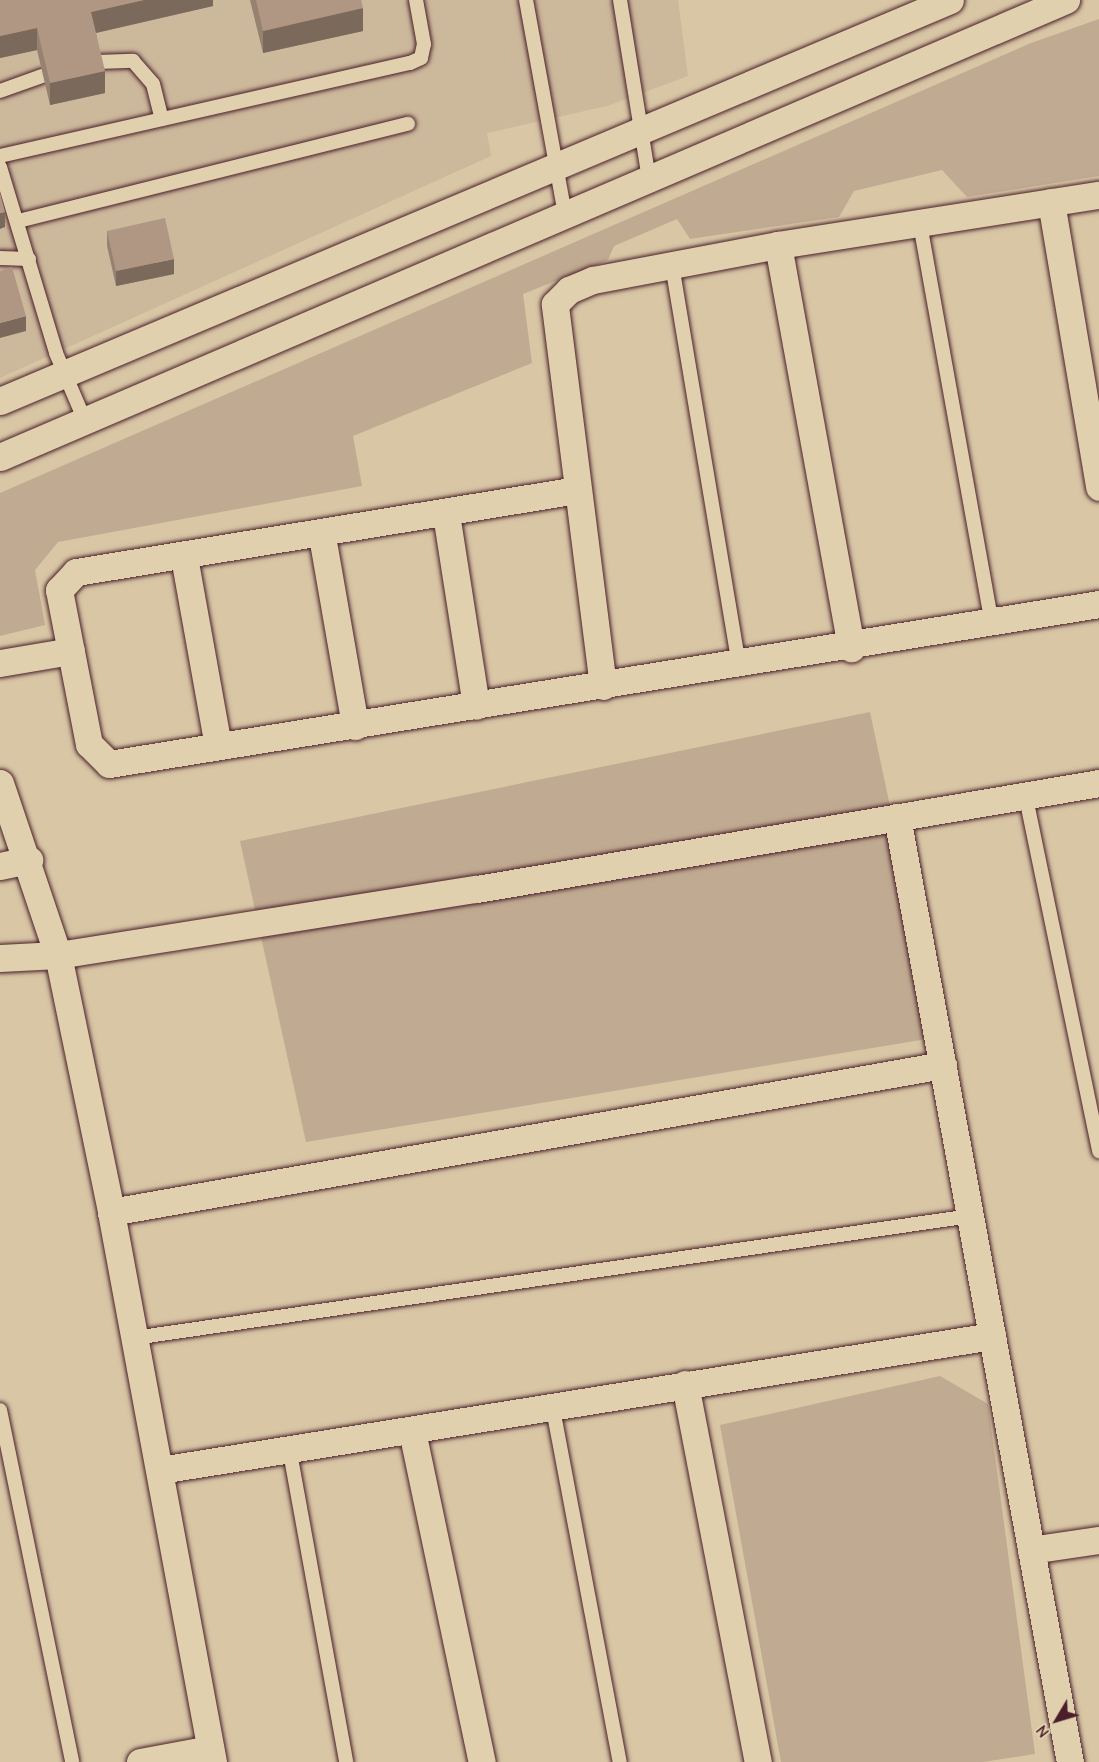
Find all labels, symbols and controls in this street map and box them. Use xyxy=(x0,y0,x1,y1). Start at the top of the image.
north arrow xyxy=(1027,1690,1087,1750)
text: N xyxy=(1033,1721,1053,1741)

